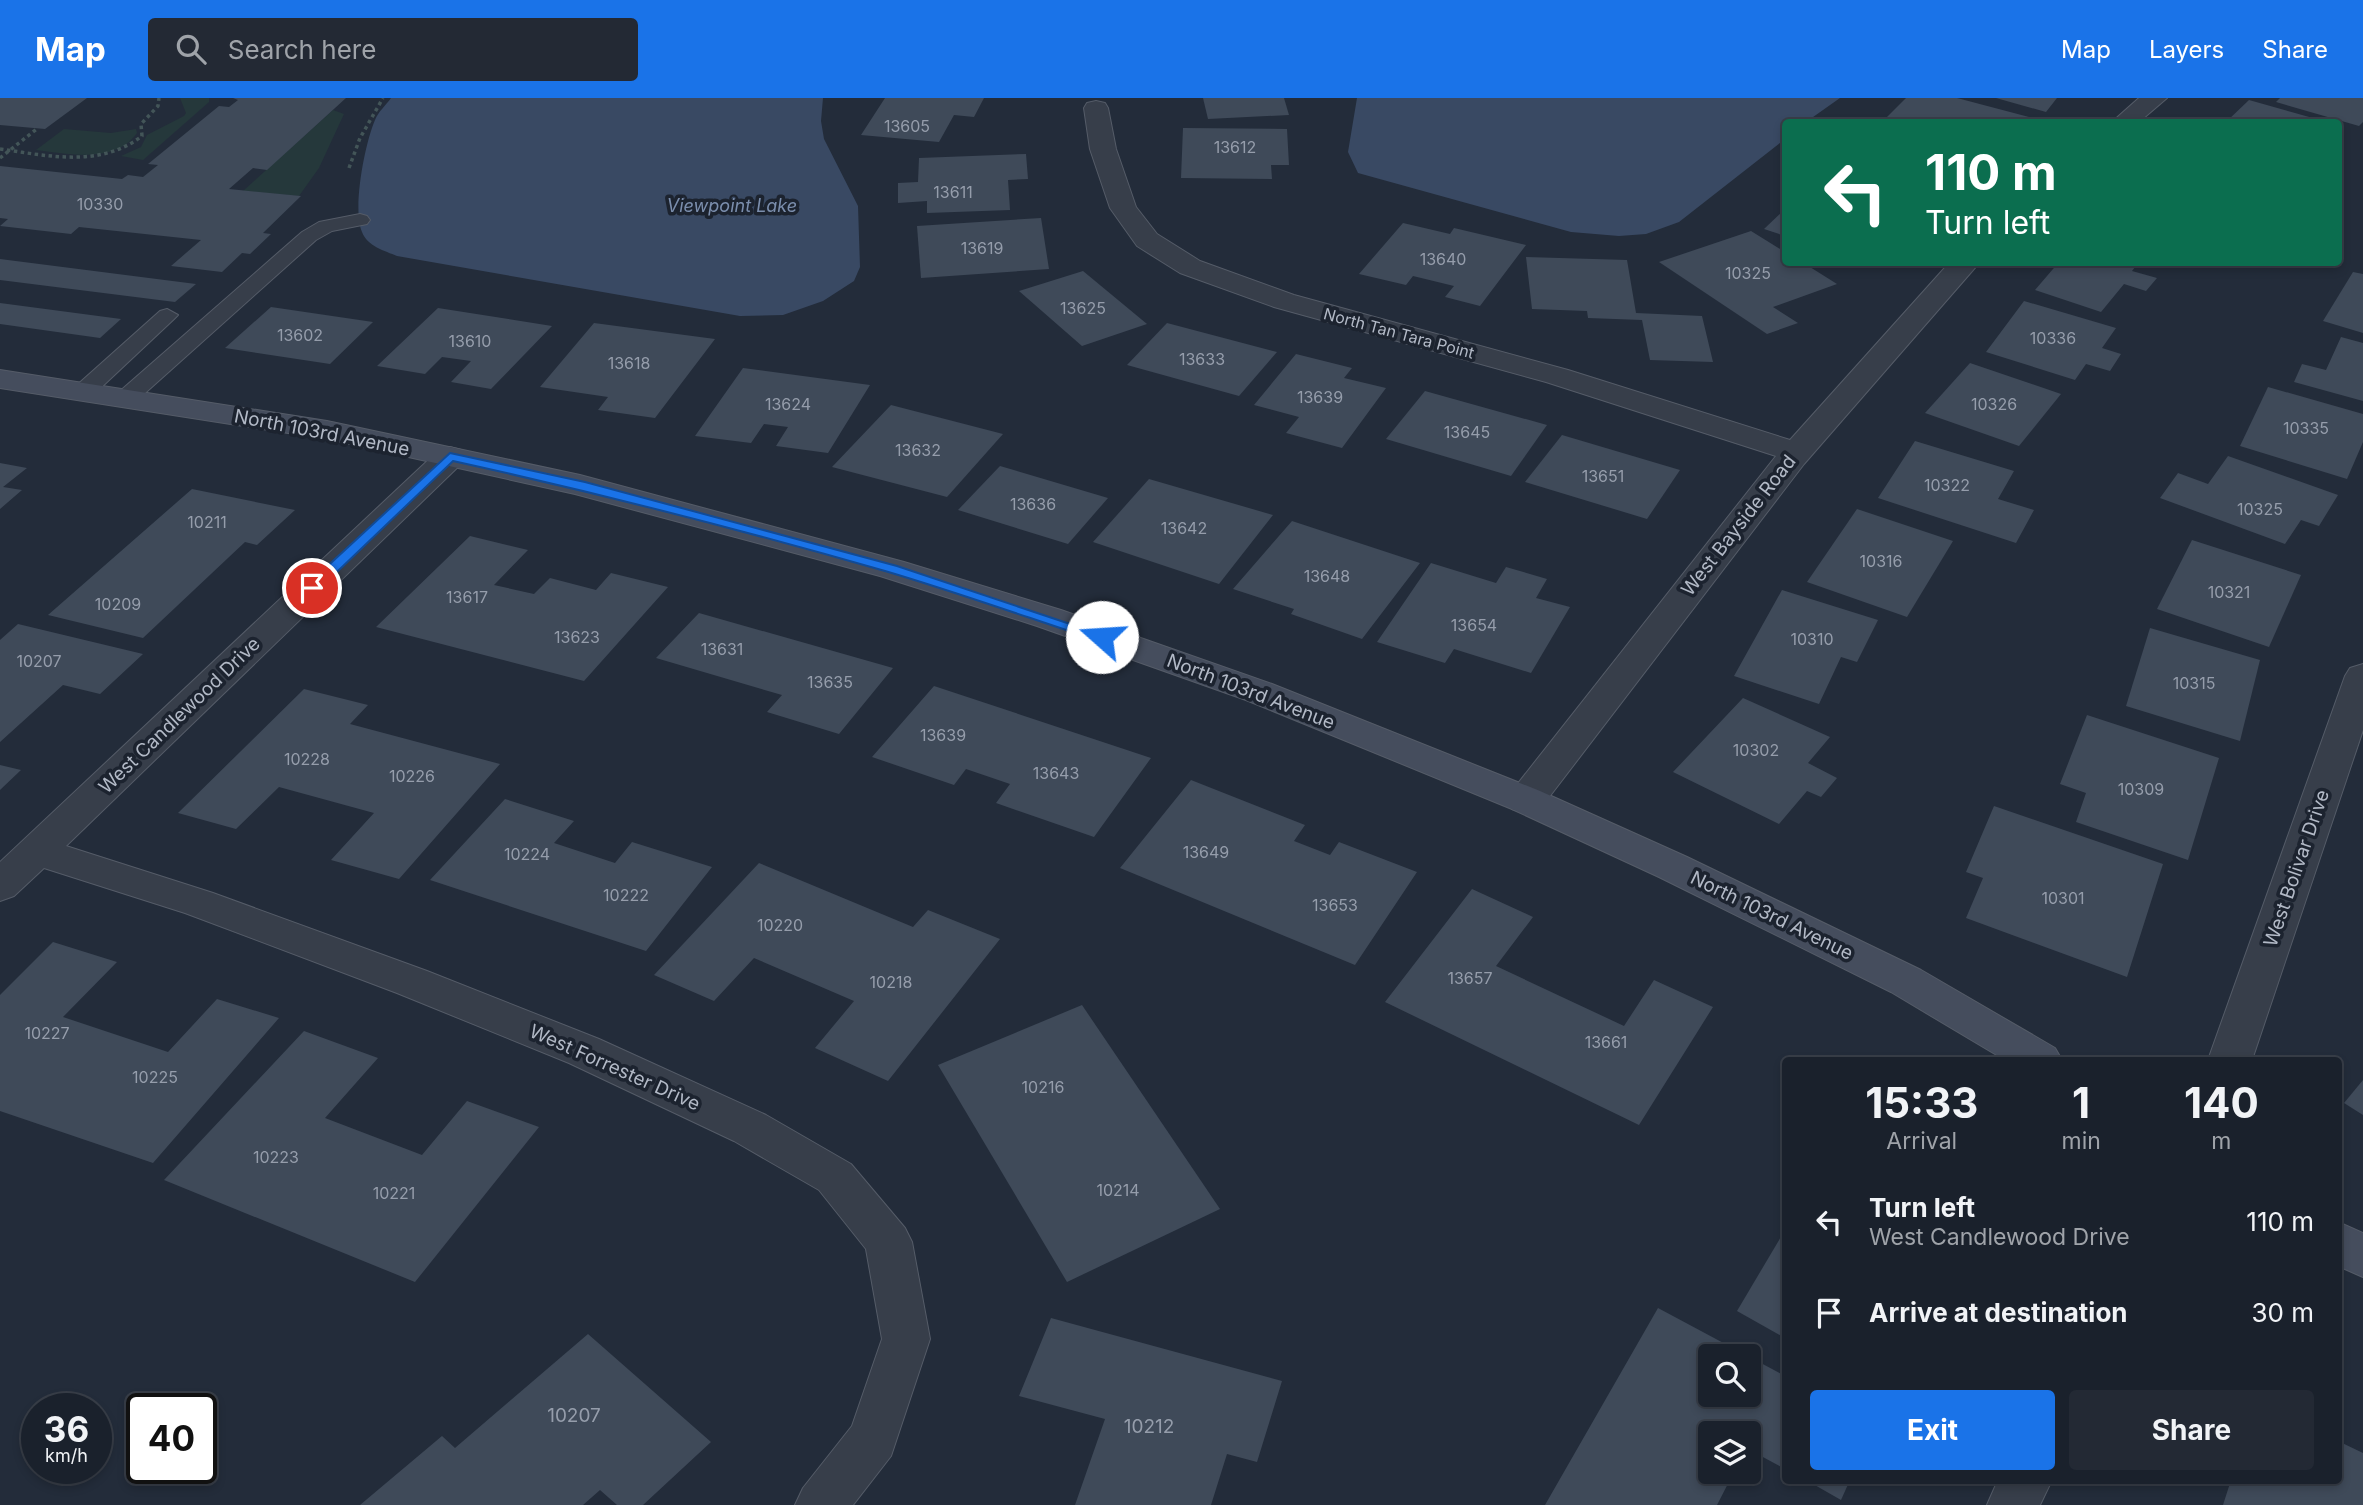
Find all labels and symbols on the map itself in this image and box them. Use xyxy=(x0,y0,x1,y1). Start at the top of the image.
house number: 13605 xyxy=(884,116,930,136)
house number: 13612 xyxy=(1214,137,1256,157)
house number: 13611 xyxy=(933,182,973,202)
house number: 10330 xyxy=(77,194,123,214)
water label: Viewpoint Lake xyxy=(667,195,797,216)
house number: 13619 xyxy=(961,238,1003,258)
house number: 13640 xyxy=(1420,249,1466,269)
house number: 10325 xyxy=(1725,263,1771,283)
house number: 13625 xyxy=(1060,298,1106,318)
street label: North Tan Tara Point xyxy=(1321,303,1477,363)
house number: 13602 xyxy=(277,325,323,345)
house number: 10336 xyxy=(2030,328,2076,348)
house number: 13610 xyxy=(449,331,491,351)
house number: 13633 xyxy=(1179,349,1225,369)
house number: 13618 xyxy=(608,353,650,373)
house number: 13639 xyxy=(1297,387,1343,407)
house number: 13624 xyxy=(765,394,811,414)
house number: 10326 xyxy=(1971,394,2017,414)
street label: North 103rd Avenue xyxy=(232,404,411,461)
house number: 10335 xyxy=(2283,418,2329,438)
house number: 13645 xyxy=(1444,422,1490,442)
house number: 13632 xyxy=(895,440,941,460)
street label: West Bayside Road xyxy=(1676,450,1801,600)
house number: 13651 xyxy=(1582,466,1624,486)
house number: 10322 xyxy=(1924,475,1970,495)
house number: 13636 xyxy=(1010,494,1056,514)
house number: 10325 xyxy=(2237,499,2283,519)
house number: 10211 xyxy=(187,512,227,532)
house number: 13642 xyxy=(1161,518,1207,538)
house number: 10316 xyxy=(1860,551,1902,571)
pin xyxy=(282,558,342,618)
house number: 13648 xyxy=(1304,566,1350,586)
house number: 10321 xyxy=(2208,582,2250,602)
house number: 13617 xyxy=(446,587,488,607)
house number: 10209 xyxy=(95,594,141,614)
position arrow xyxy=(1065,600,1139,674)
house number: 13654 xyxy=(1451,615,1497,635)
house number: 13623 xyxy=(554,627,600,647)
house number: 10310 xyxy=(1790,629,1834,649)
street label: West Candlewood Drive xyxy=(94,632,265,798)
house number: 13631 xyxy=(701,639,743,659)
street label: North 103rd Avenue xyxy=(1164,649,1338,734)
house number: 10207 xyxy=(16,651,62,671)
house number: 13635 xyxy=(807,672,853,692)
house number: 10315 xyxy=(2173,673,2215,693)
house number: 13639 xyxy=(920,725,966,745)
house number: 10302 xyxy=(1733,740,1779,760)
house number: 10228 xyxy=(284,749,330,769)
house number: 13643 xyxy=(1033,763,1079,783)
house number: 10226 xyxy=(389,766,435,786)
house number: 10309 xyxy=(2118,779,2164,799)
street label: West Bolivar Drive xyxy=(2259,787,2334,950)
house number: 13649 xyxy=(1183,842,1229,862)
house number: 10224 xyxy=(504,844,550,864)
street label: North 103rd Avenue xyxy=(1687,866,1857,965)
house number: 10222 xyxy=(603,885,649,905)
house number: 10301 xyxy=(2041,888,2085,908)
house number: 13653 xyxy=(1312,895,1358,915)
house number: 10220 xyxy=(757,915,803,935)
house number: 13657 xyxy=(1447,968,1493,988)
house number: 10218 xyxy=(870,972,912,992)
street label: West Forrester Drive xyxy=(526,1019,704,1115)
house number: 10227 xyxy=(24,1023,70,1043)
house number: 13661 xyxy=(1585,1032,1627,1052)
house number: 10225 xyxy=(132,1067,178,1087)
house number: 10216 xyxy=(1022,1077,1064,1097)
house number: 10223 xyxy=(253,1147,299,1167)
house number: 10214 xyxy=(1096,1180,1140,1200)
house number: 10221 xyxy=(373,1183,415,1203)
speed limit sign: 40 xyxy=(126,1393,217,1484)
house number: 10207 xyxy=(547,1404,601,1427)
house number: 10212 xyxy=(1124,1415,1174,1438)

